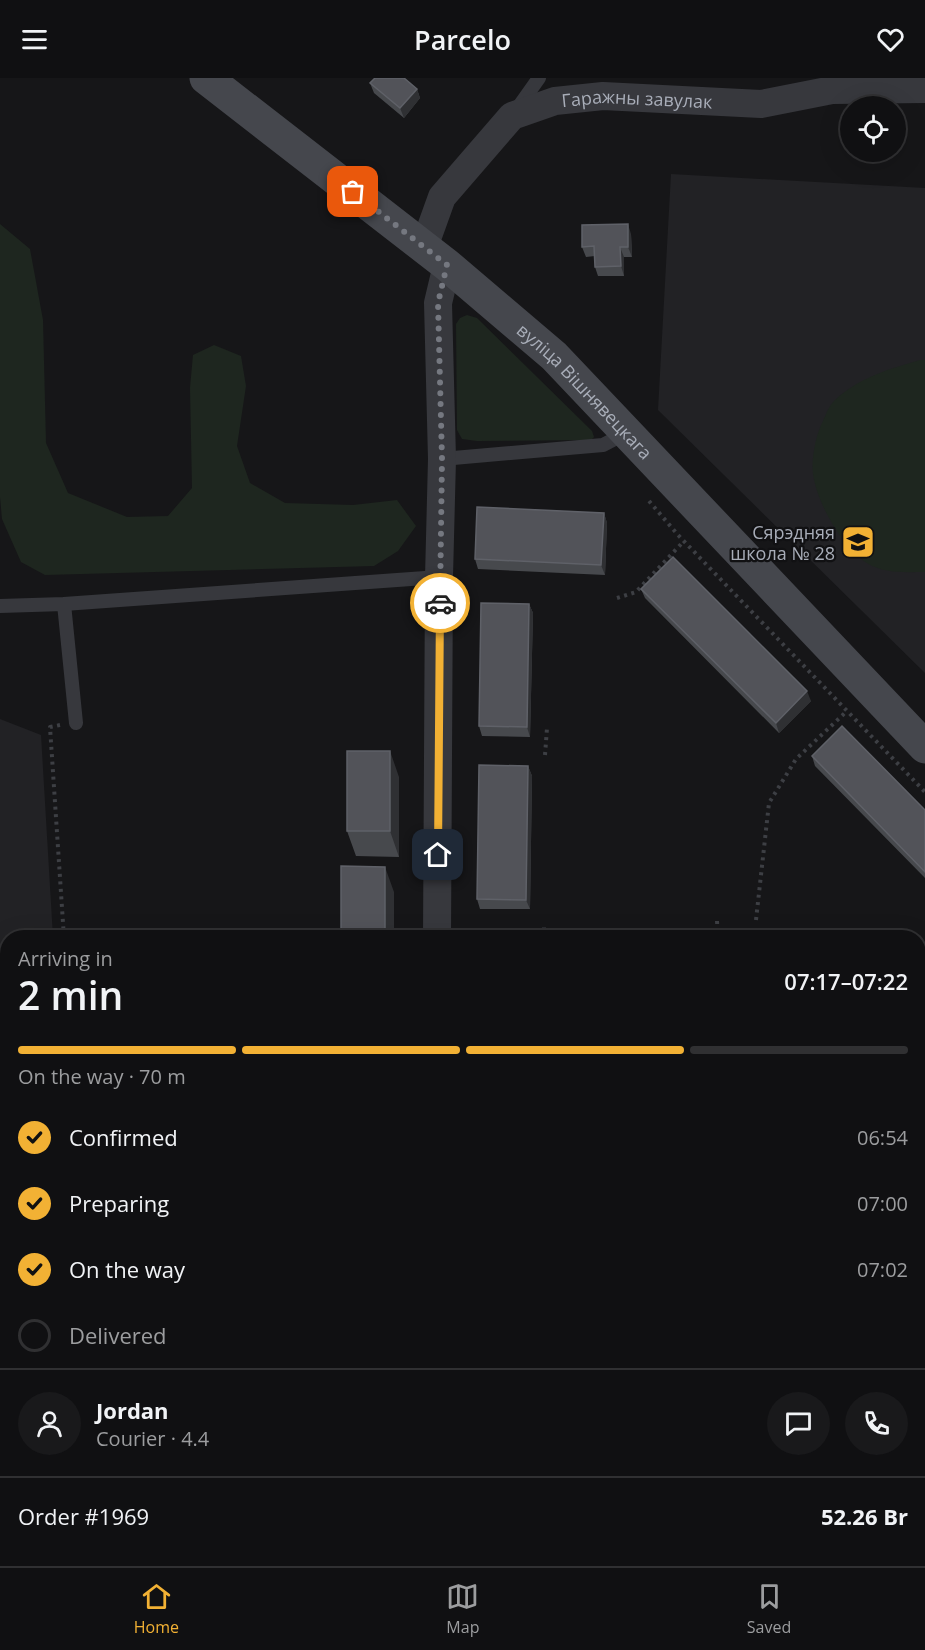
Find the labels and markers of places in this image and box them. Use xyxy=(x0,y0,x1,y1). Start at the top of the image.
pin xyxy=(327,166,378,217)
place label: Сярэдняя школа № 28 xyxy=(730,520,835,565)
school or university icon: Сярэдняя школа № 28 xyxy=(840,524,876,560)
pin xyxy=(412,829,463,880)

